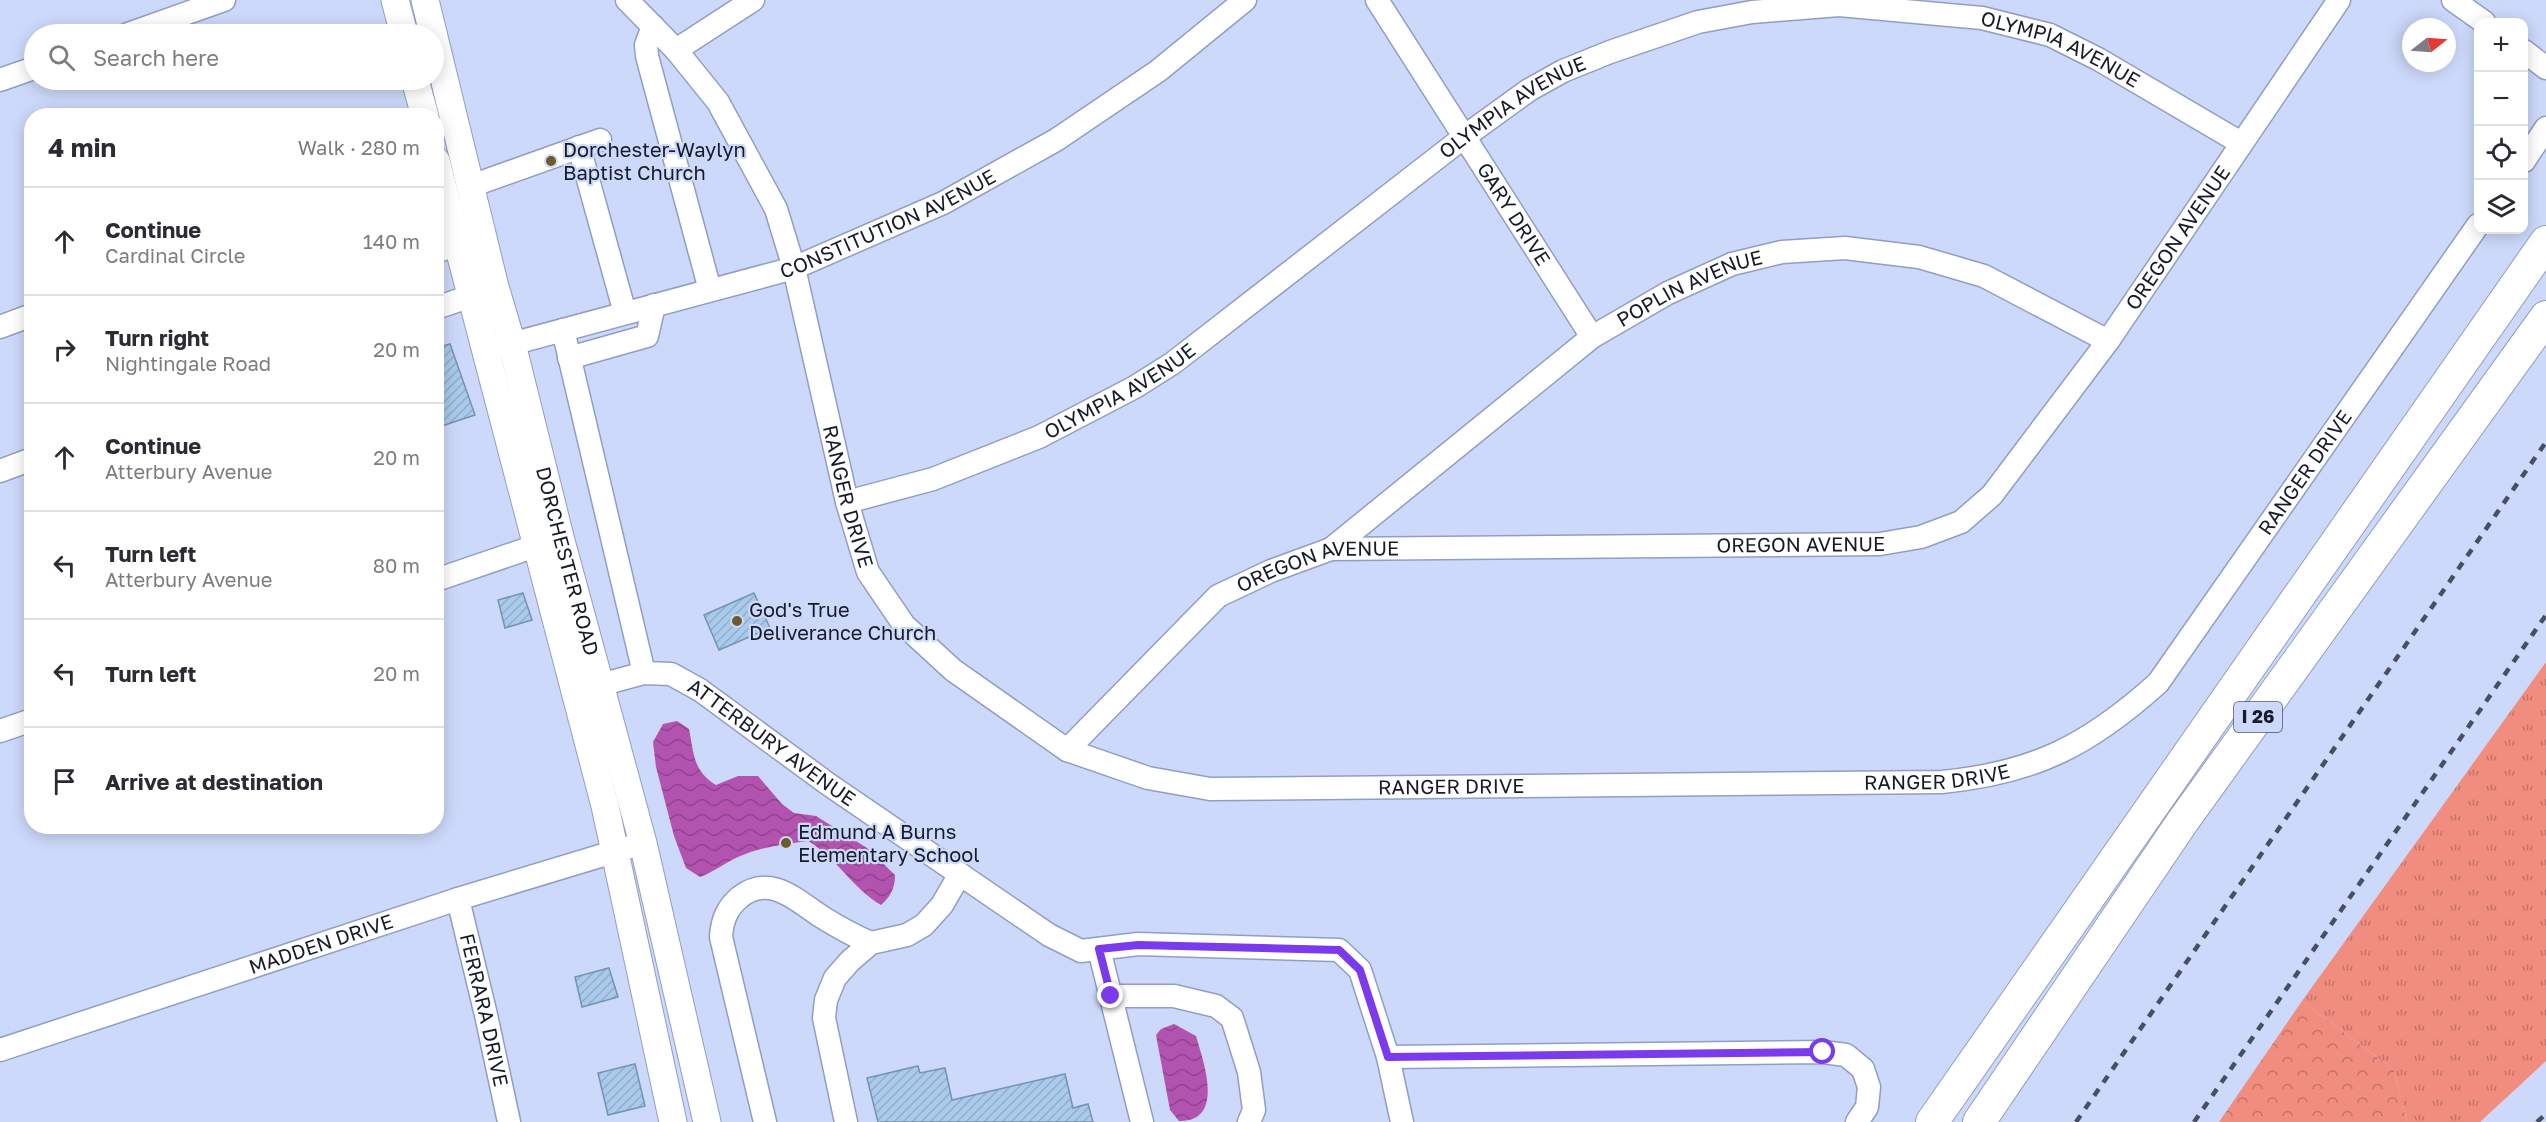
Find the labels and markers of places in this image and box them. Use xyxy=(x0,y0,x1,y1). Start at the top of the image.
place label: Dorchester-Waylyn Baptist Church xyxy=(563,137,746,184)
marker: Dorchester-Waylyn Baptist Church xyxy=(544,154,558,168)
place label: God's True Deliverance Church xyxy=(749,597,936,644)
marker: God's True Deliverance Church xyxy=(730,614,744,628)
place label: Edmund A Burns Elementary School xyxy=(798,819,980,866)
marker: Edmund A Burns Elementary School xyxy=(779,836,793,850)

